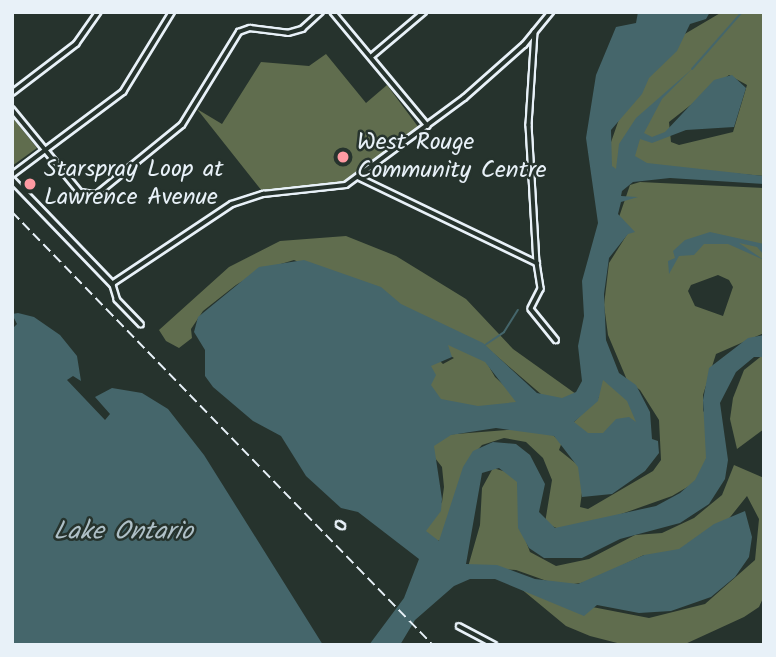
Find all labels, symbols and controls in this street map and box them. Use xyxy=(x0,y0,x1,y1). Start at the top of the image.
place label: West Rouge Community Centre xyxy=(357,129,547,185)
marker: West Rouge Community Centre xyxy=(335,149,351,165)
place label: Starspray Loop at Lawrence Avenue xyxy=(44,156,223,212)
marker: Starspray Loop at Lawrence Avenue xyxy=(22,176,38,192)
water label: Lake Ontario xyxy=(53,517,193,549)

